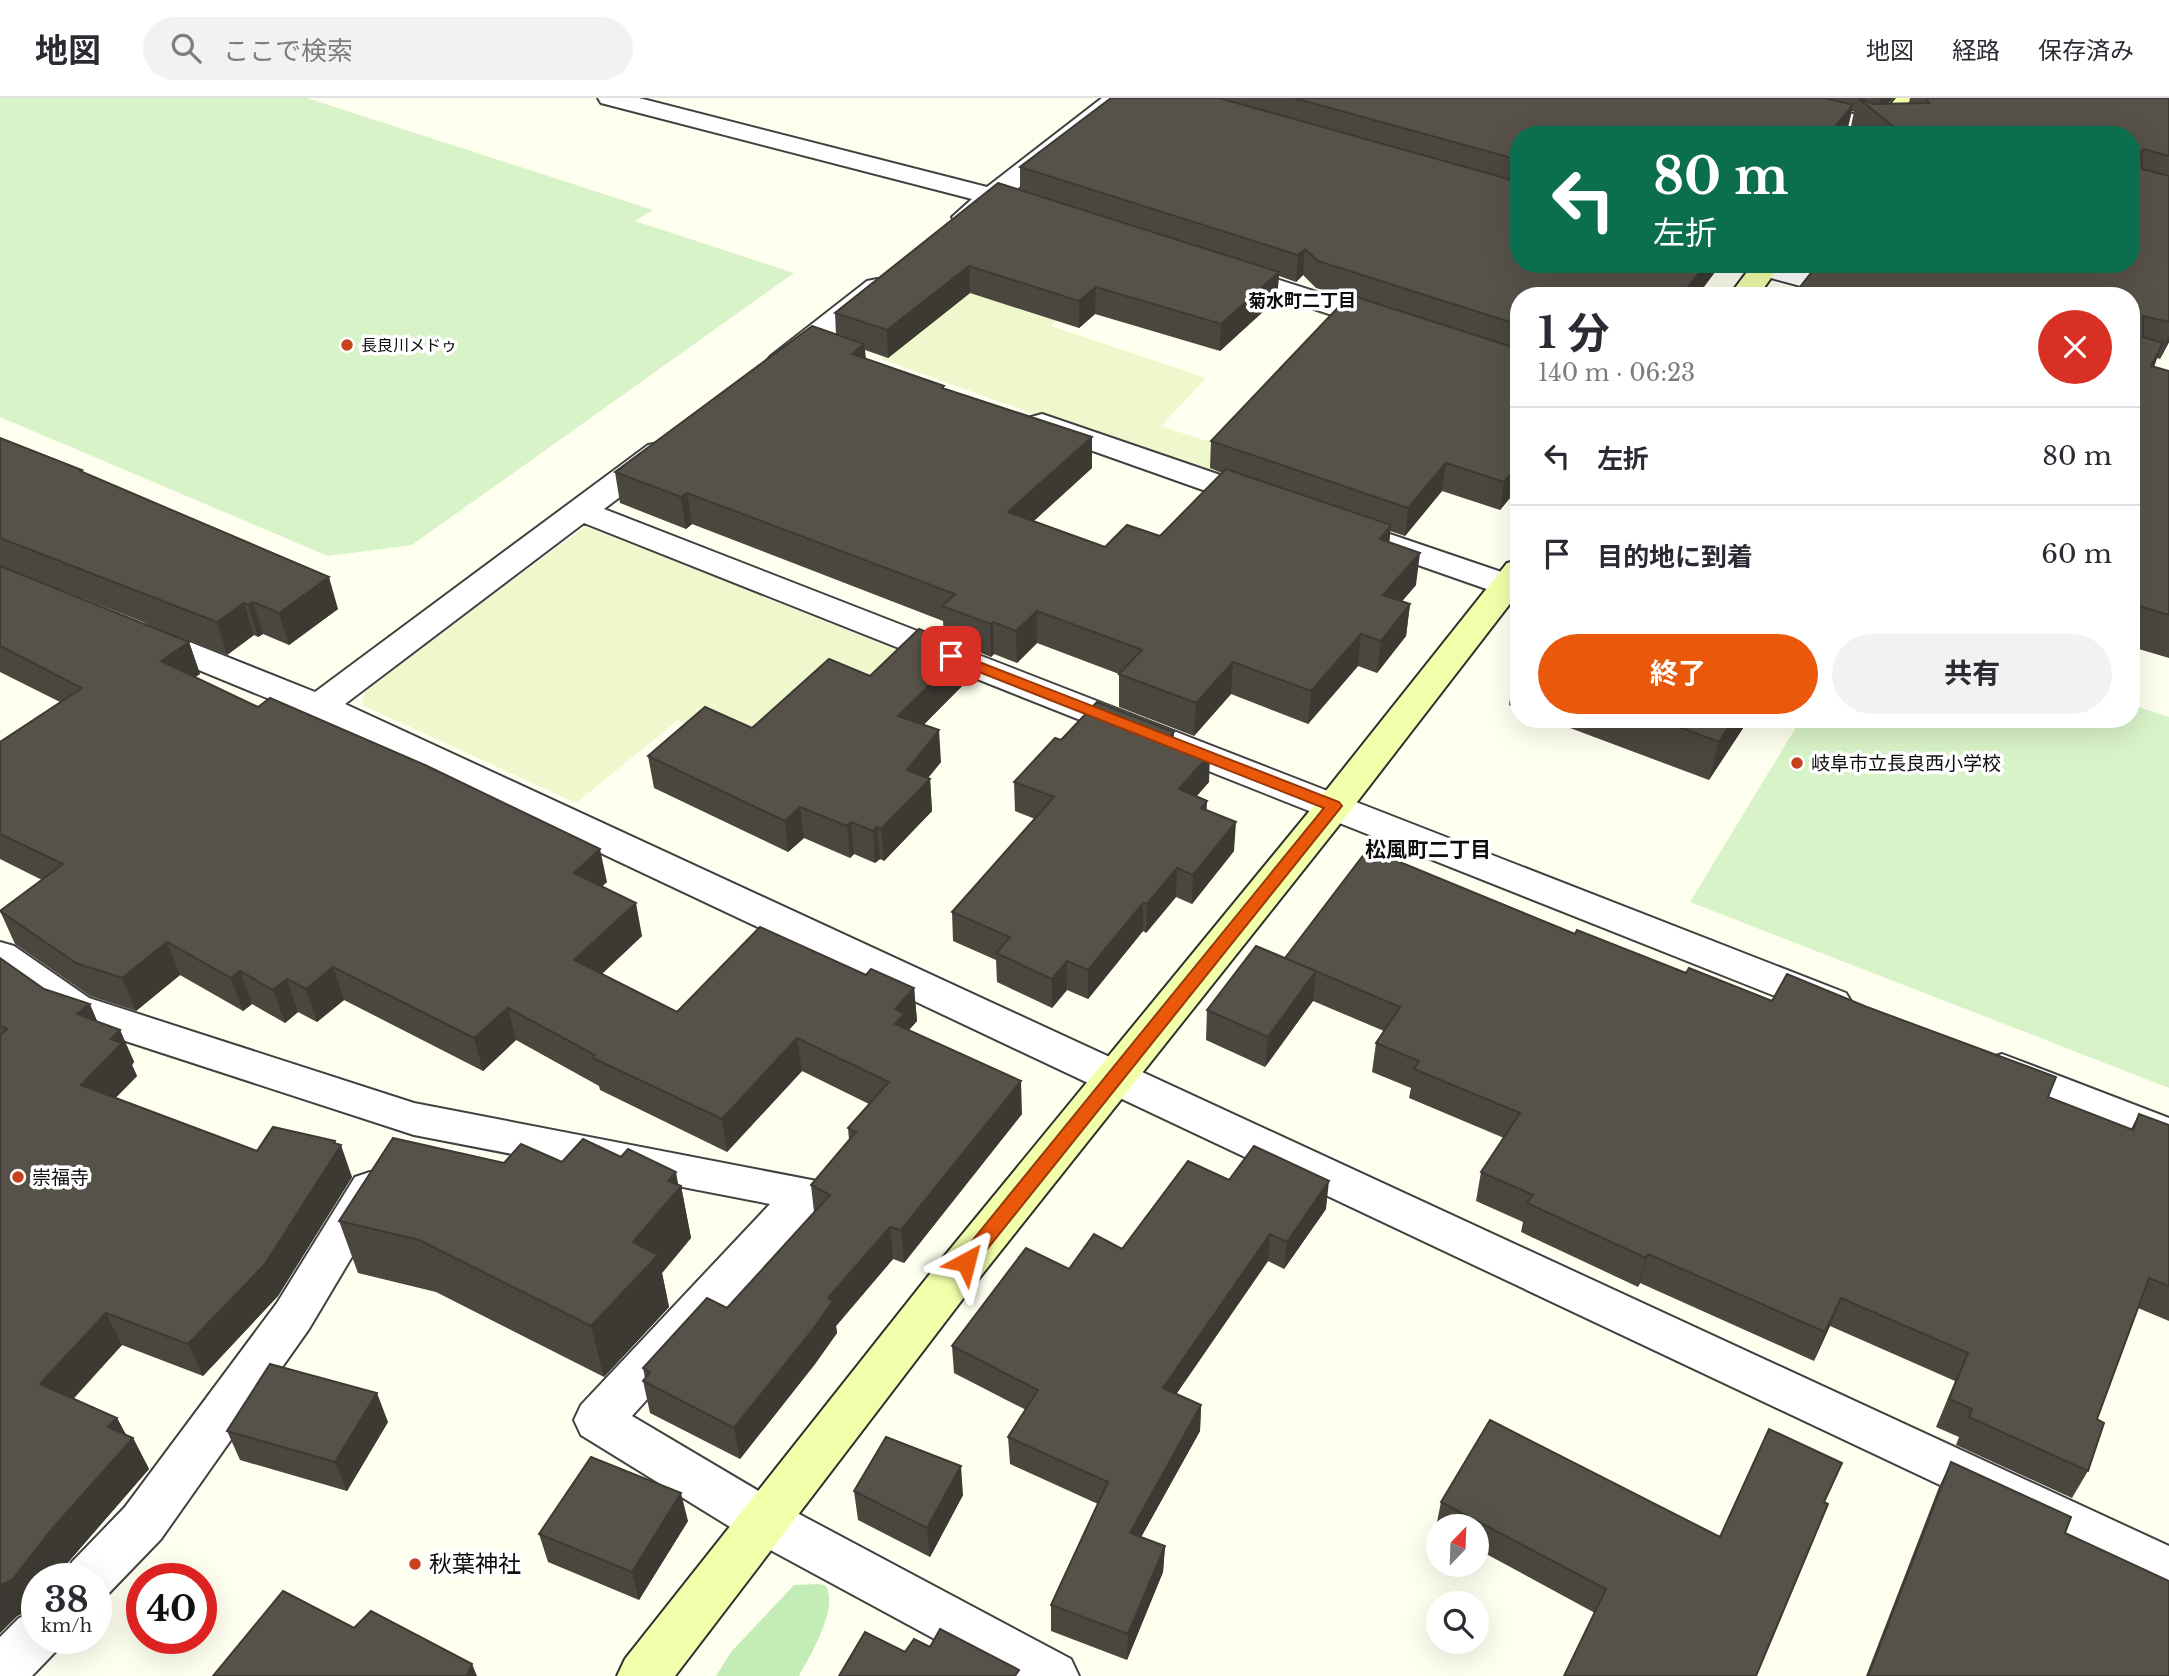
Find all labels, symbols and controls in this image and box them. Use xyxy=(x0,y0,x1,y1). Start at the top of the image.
search box xyxy=(143,17,633,80)
icon: search xyxy=(167,29,205,67)
text: 地図 xyxy=(35,30,101,71)
text: ここで検索 xyxy=(223,35,353,67)
text: 地図 xyxy=(1866,36,1914,65)
text: 経路 xyxy=(1952,36,2000,65)
text: 保存済み xyxy=(2038,36,2134,65)
text: 80 m xyxy=(1653,146,1788,207)
icon: left xyxy=(1538,154,1629,245)
text: 左折 xyxy=(1653,213,1717,253)
district label: 菊水町二丁目 xyxy=(1248,290,1356,312)
text: 1 分 xyxy=(1538,307,1609,359)
button: close xyxy=(2038,310,2112,384)
place label: 長良川メドゥ xyxy=(361,335,457,355)
marker: 長良川メドゥ xyxy=(339,337,355,353)
text: 140 m · 06:23 xyxy=(1538,359,1695,387)
icon: left xyxy=(1538,437,1576,475)
text: 80 m xyxy=(2042,440,2112,472)
text: 左折 xyxy=(1597,443,1649,475)
icon: arrive xyxy=(1538,535,1576,573)
text: 60 m xyxy=(2041,538,2112,570)
text: 目的地に到着 xyxy=(1597,541,1753,573)
pin xyxy=(921,626,981,686)
button: 終了 xyxy=(1538,634,1818,714)
button: 共有 xyxy=(1832,634,2112,714)
icon: arrive xyxy=(932,637,970,675)
place label: 岐阜市立長良西小学校 xyxy=(1811,752,2001,775)
marker: 岐阜市立長良西小学校 xyxy=(1789,755,1805,771)
district label: 松風町二丁目 xyxy=(1365,837,1491,863)
place label: 崇福寺 xyxy=(32,1166,89,1189)
marker: 崇福寺 xyxy=(10,1169,26,1185)
position arrow xyxy=(929,1225,1003,1299)
north arrow xyxy=(1426,1514,1489,1577)
map controls xyxy=(1426,1514,1489,1654)
place label: 秋葉神社 xyxy=(429,1550,521,1578)
marker: 秋葉神社 xyxy=(407,1556,423,1572)
speed limit sign: 40 xyxy=(126,1563,217,1654)
text: 38 xyxy=(44,1578,89,1621)
button: search xyxy=(1426,1591,1489,1654)
text: km/h xyxy=(41,1615,92,1637)

